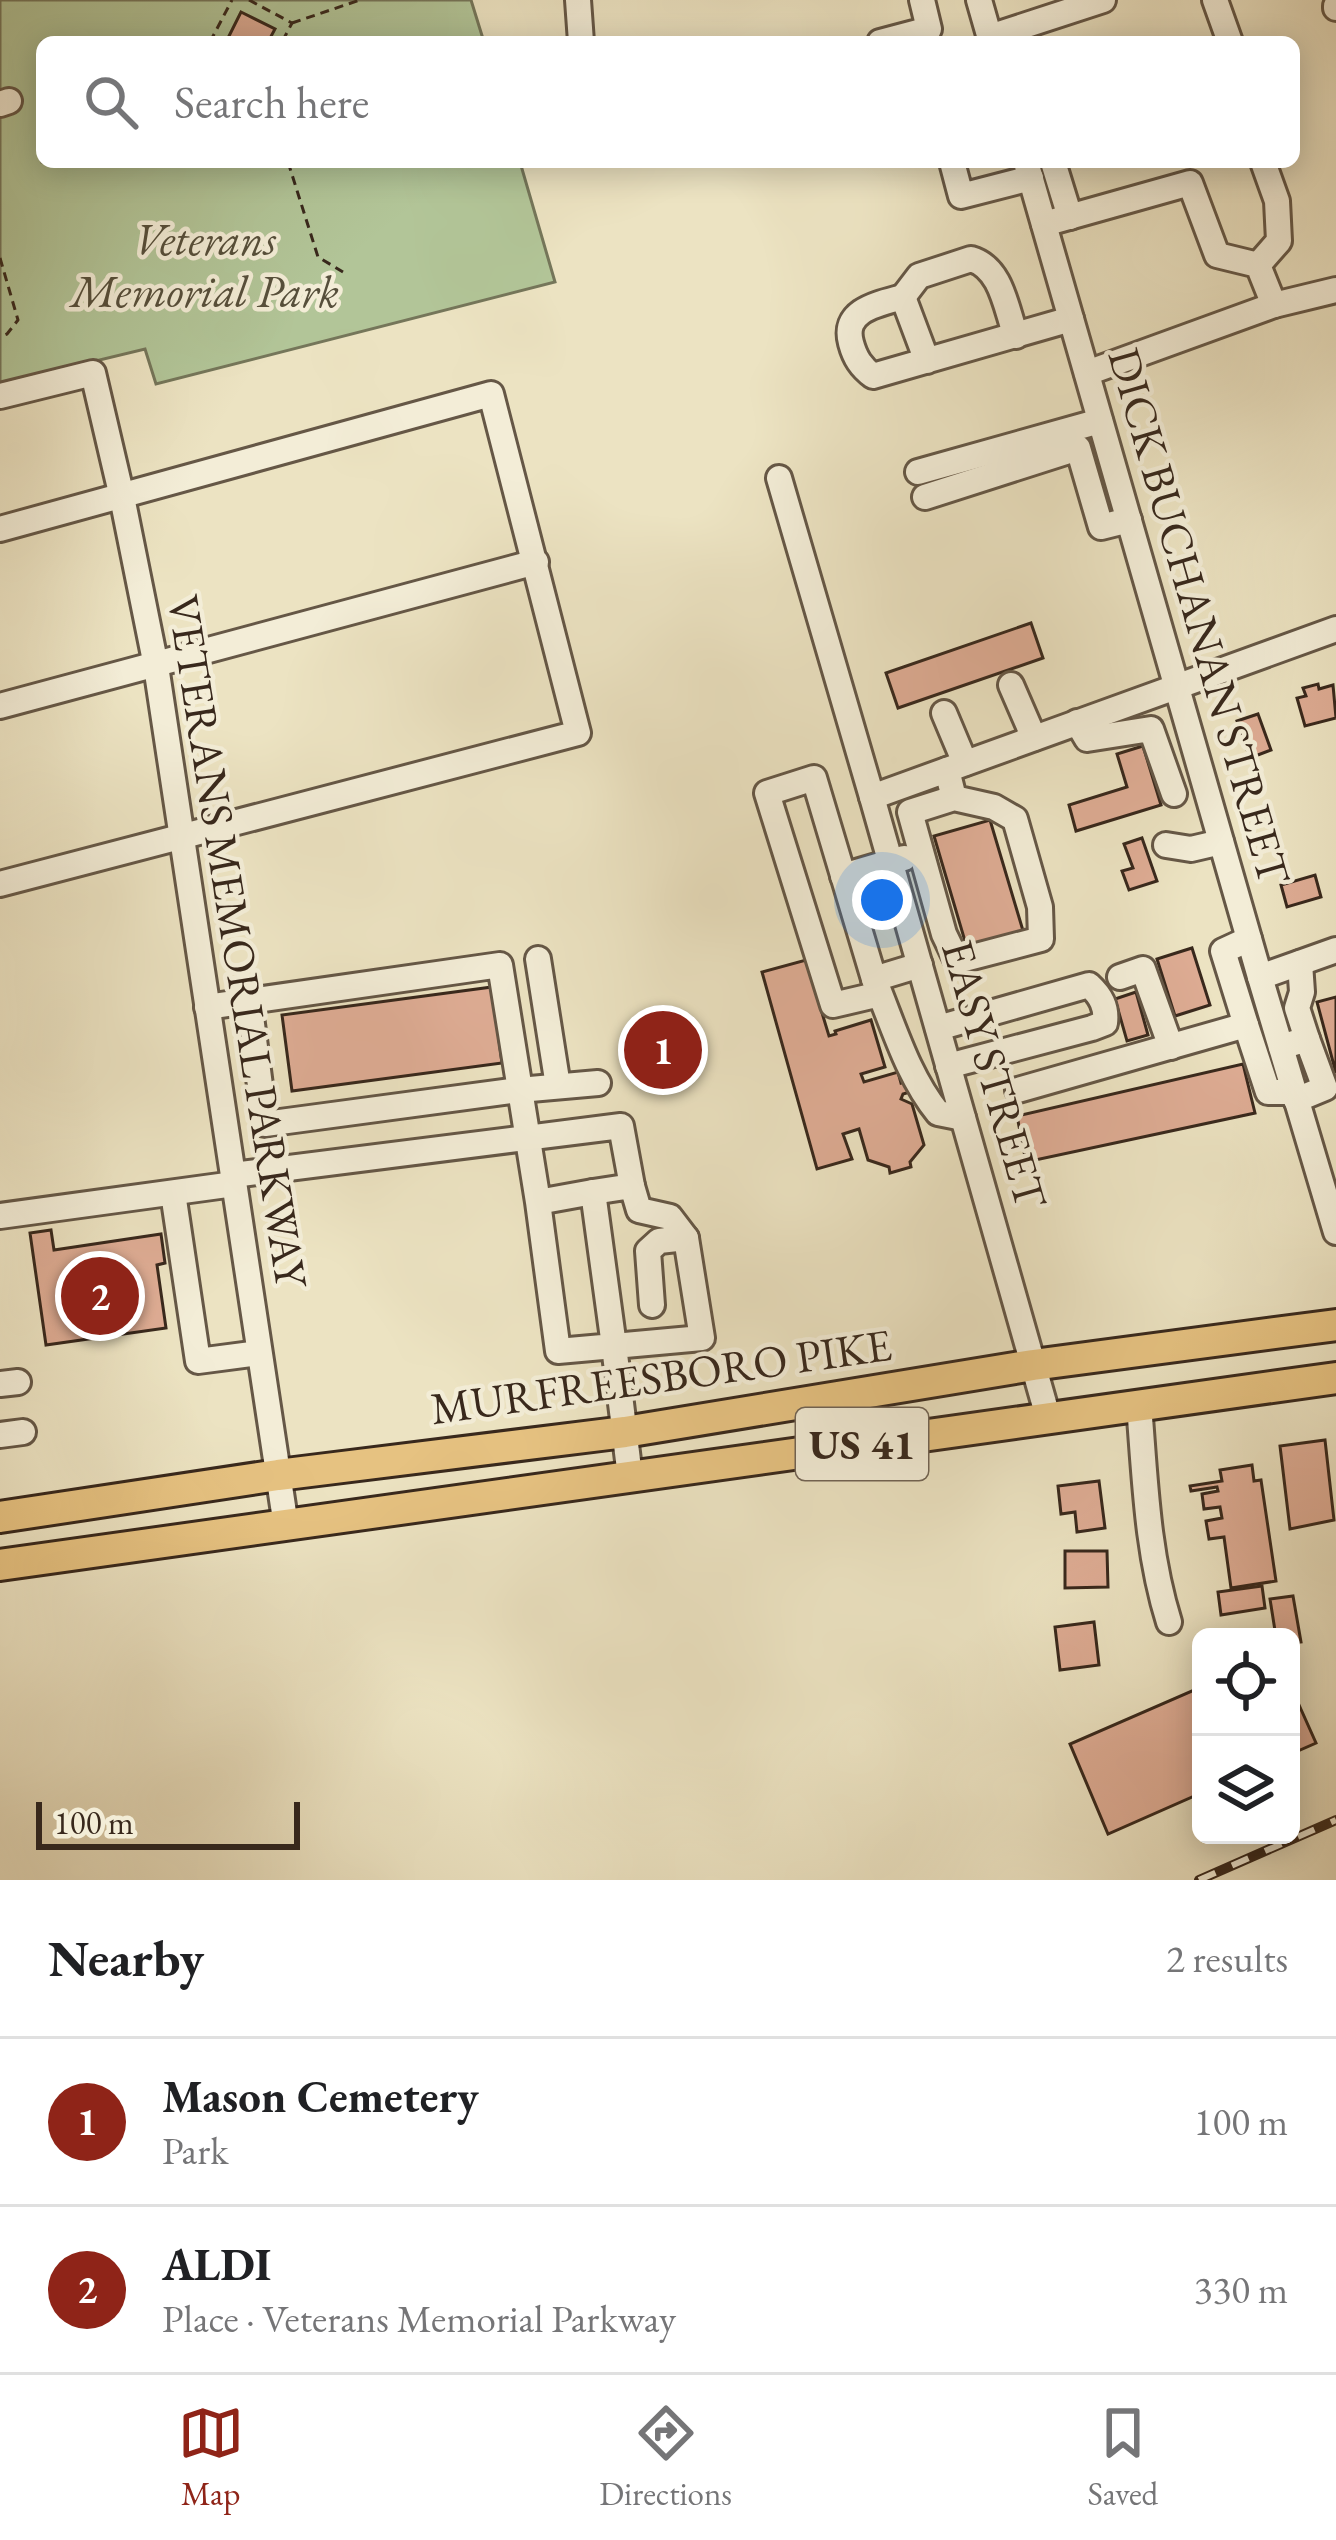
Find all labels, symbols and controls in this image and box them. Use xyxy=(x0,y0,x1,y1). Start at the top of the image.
search box xyxy=(36,36,1300,168)
icon: search xyxy=(78,69,144,135)
text: Search here xyxy=(174,73,369,131)
park label: Veterans Memorial Park xyxy=(68,210,339,320)
street label: DICK BUCHANAN STREET xyxy=(1096,341,1305,892)
street label: VETERANS MEMORIAL PARKWAY xyxy=(155,591,322,1293)
your location xyxy=(852,870,912,930)
street label: EASY STREET xyxy=(929,933,1061,1216)
pin: 1 xyxy=(624,1005,702,1095)
pin: 2 xyxy=(61,1251,139,1341)
street label: MURFREESBORO PIKE xyxy=(427,1315,895,1437)
road number: US 41 xyxy=(796,1408,928,1480)
map controls xyxy=(1192,1628,1300,1844)
button: locate xyxy=(1192,1628,1300,1736)
button: layers xyxy=(1192,1736,1300,1844)
scale bar xyxy=(36,1796,300,1849)
text: 100 m xyxy=(54,1801,134,1844)
text: Nearby xyxy=(48,1925,204,1991)
text: 2 results xyxy=(1166,1933,1288,1984)
text: Mason Cemetery xyxy=(162,2067,479,2125)
text: 1 xyxy=(77,2096,97,2147)
text: 100 m xyxy=(1194,2096,1288,2147)
text: Park xyxy=(162,2125,228,2176)
text: ALDI xyxy=(162,2235,271,2293)
text: 2 xyxy=(77,2264,97,2315)
text: 330 m xyxy=(1194,2264,1288,2315)
text: Place · Veterans Memorial Parkway xyxy=(162,2293,676,2344)
tab: Map xyxy=(178,2400,244,2515)
tab: Directions xyxy=(599,2400,732,2515)
tab: Saved xyxy=(1088,2400,1158,2515)

